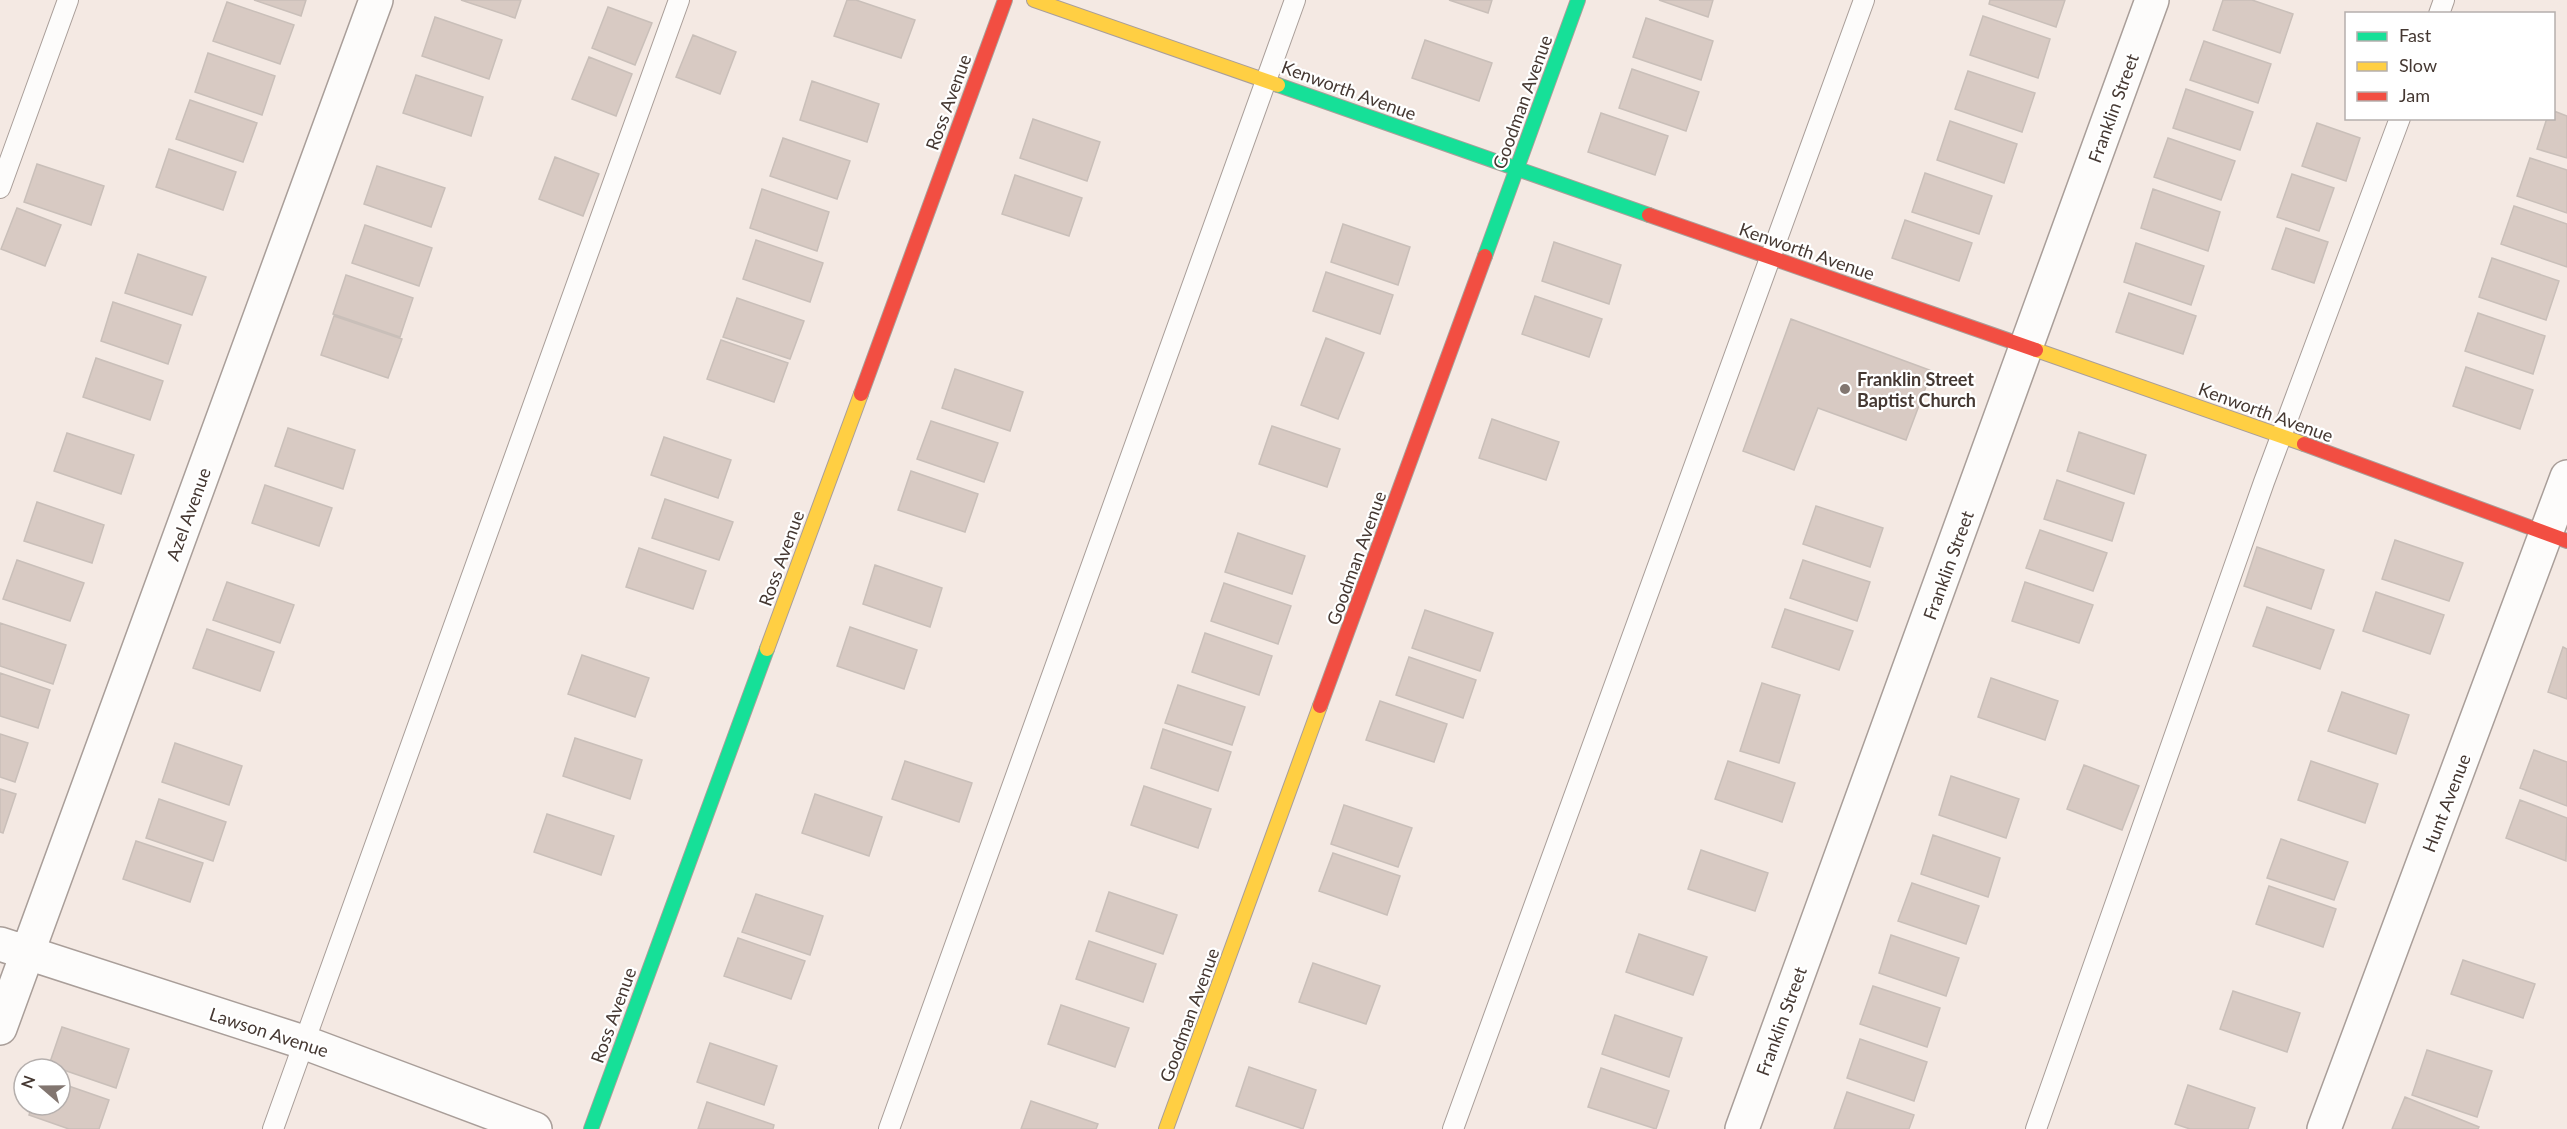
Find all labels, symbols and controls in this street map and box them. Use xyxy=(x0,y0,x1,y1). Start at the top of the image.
legend xyxy=(2345,12,2555,120)
text: Fast xyxy=(2399,24,2432,46)
street label: Goodman Avenue xyxy=(1488,32,1556,172)
street label: Franklin Street xyxy=(2083,50,2143,166)
street label: Ross Avenue xyxy=(921,51,975,153)
text: Slow xyxy=(2399,54,2437,76)
street label: Kenworth Avenue xyxy=(1279,55,1419,125)
text: Jam xyxy=(2399,84,2430,106)
street label: Kenworth Avenue xyxy=(1736,218,1878,284)
place label: Franklin Street Baptist Church xyxy=(1857,368,1976,411)
street label: Kenworth Avenue xyxy=(2196,377,2336,447)
marker: Franklin Street Baptist Church xyxy=(1838,382,1852,396)
street label: Azel Avenue xyxy=(161,464,215,564)
street label: Goodman Avenue xyxy=(1322,488,1390,628)
street label: Ross Avenue xyxy=(754,507,808,609)
street label: Franklin Street xyxy=(1918,507,1978,623)
street label: Hunt Avenue xyxy=(2417,751,2475,855)
street label: Goodman Avenue xyxy=(1155,945,1223,1085)
street label: Franklin Street xyxy=(1751,963,1811,1079)
street label: Ross Avenue xyxy=(586,964,640,1066)
street label: Lawson Avenue xyxy=(207,1002,331,1062)
north arrow xyxy=(12,1057,72,1117)
text: N xyxy=(16,1073,38,1091)

